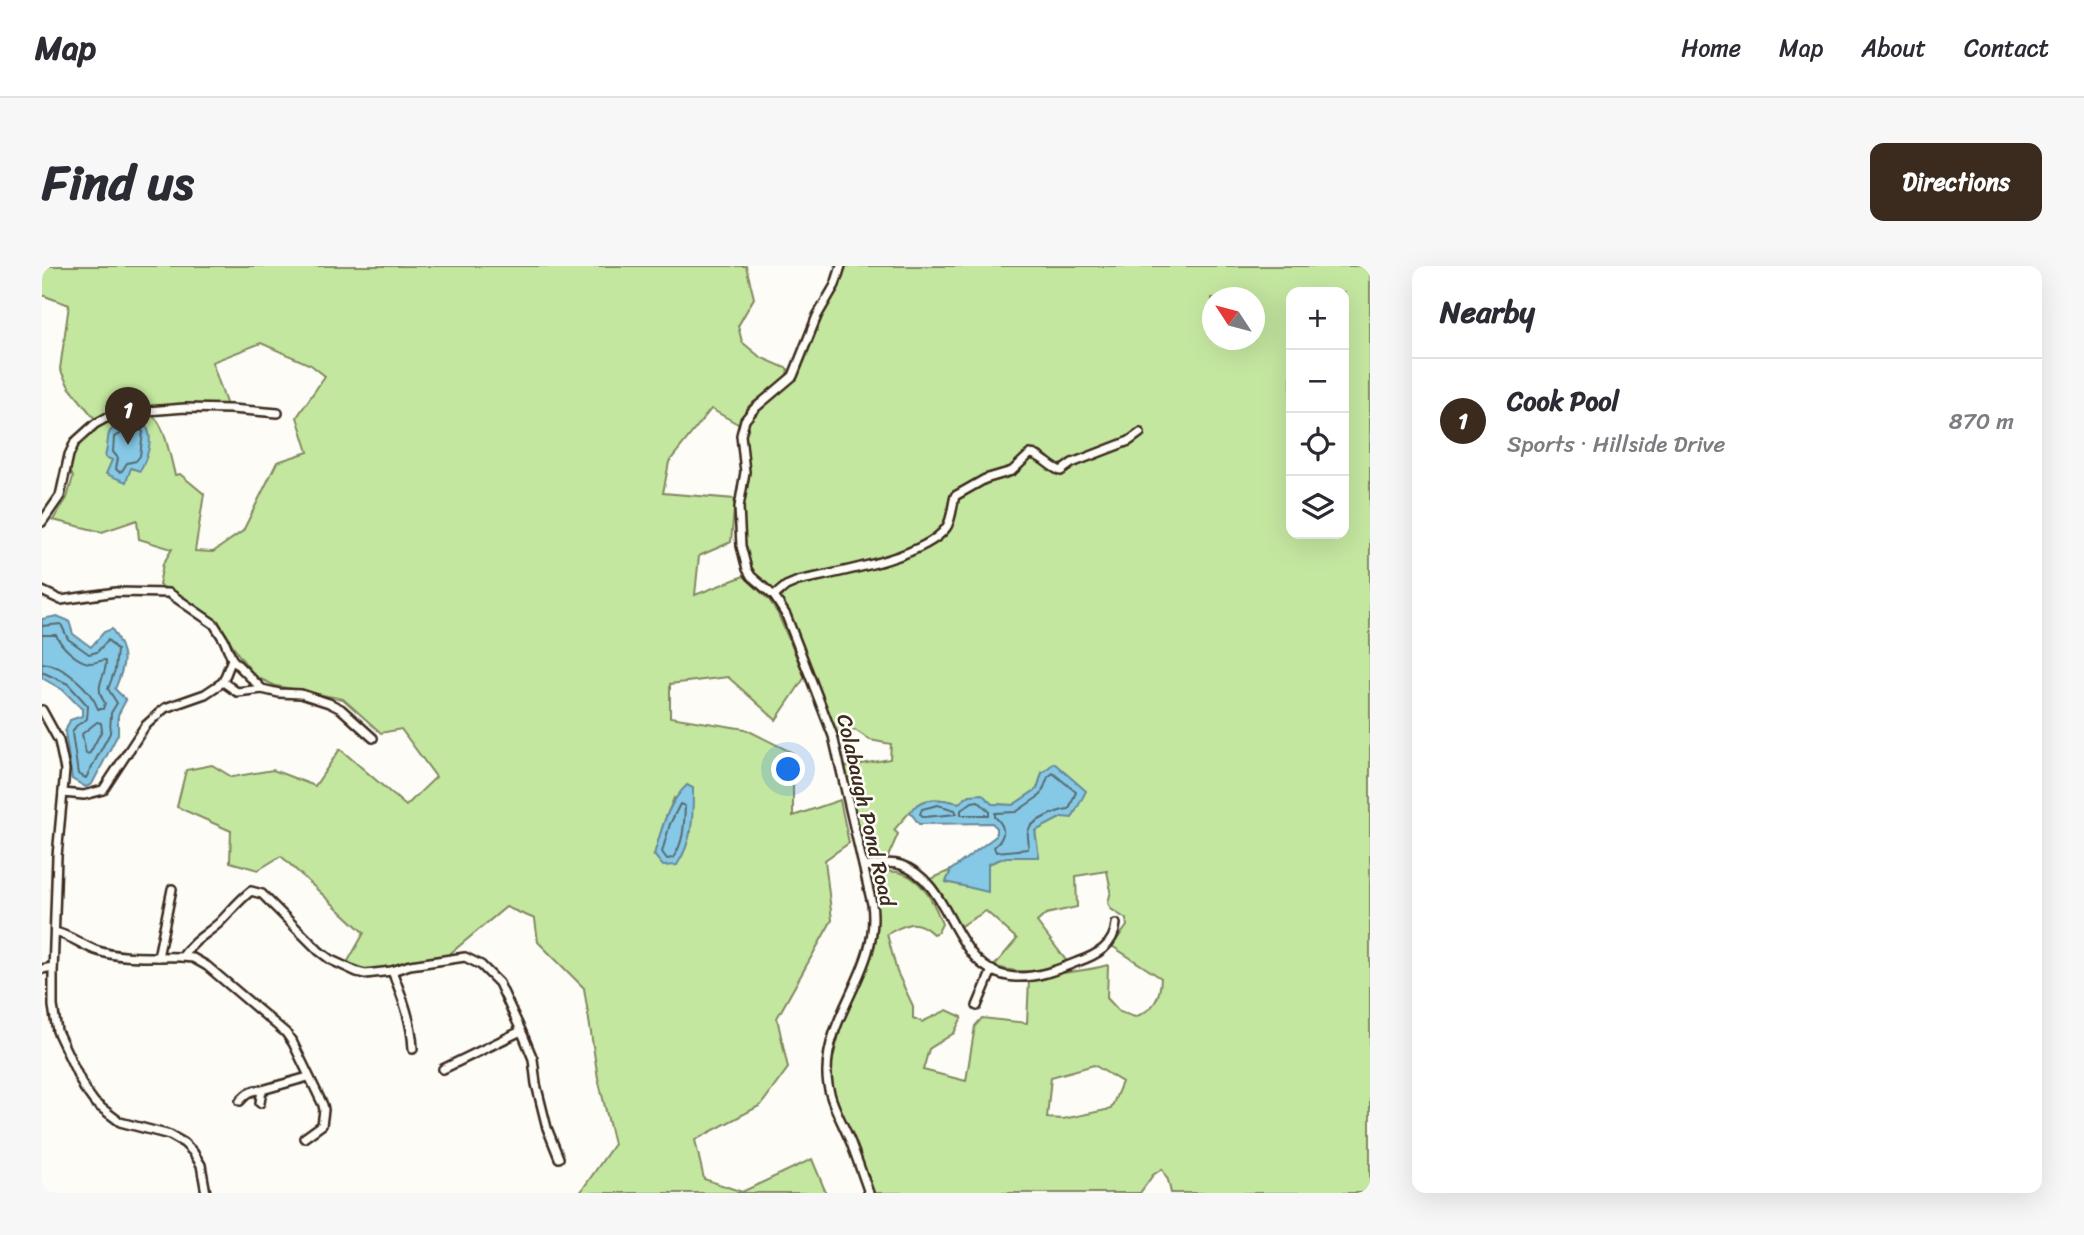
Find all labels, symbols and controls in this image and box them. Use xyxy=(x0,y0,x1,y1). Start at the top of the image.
text: Map xyxy=(35,19,96,77)
text: Home xyxy=(1681,27,1741,69)
text: Map xyxy=(1779,27,1823,69)
text: About xyxy=(1861,27,1926,69)
text: Contact xyxy=(1964,27,2049,69)
text: Find us xyxy=(42,139,194,226)
button: Directions xyxy=(1870,143,2042,221)
text: Nearby xyxy=(1440,285,1535,339)
north arrow xyxy=(1202,287,1265,350)
map controls xyxy=(1286,287,1349,539)
button: + xyxy=(1286,287,1349,350)
button: − xyxy=(1286,350,1349,413)
text: Cook Pool xyxy=(1507,378,1619,424)
pin: 1 xyxy=(105,387,151,445)
text: 1 xyxy=(1458,401,1468,442)
text: 870 m xyxy=(1949,401,2014,442)
button: locate xyxy=(1286,413,1349,476)
text: Sports · Hillside Drive xyxy=(1507,424,1725,465)
button: layers xyxy=(1286,476,1349,539)
street label: Colabaugh Pond Road xyxy=(825,710,907,912)
your location xyxy=(771,752,805,786)

